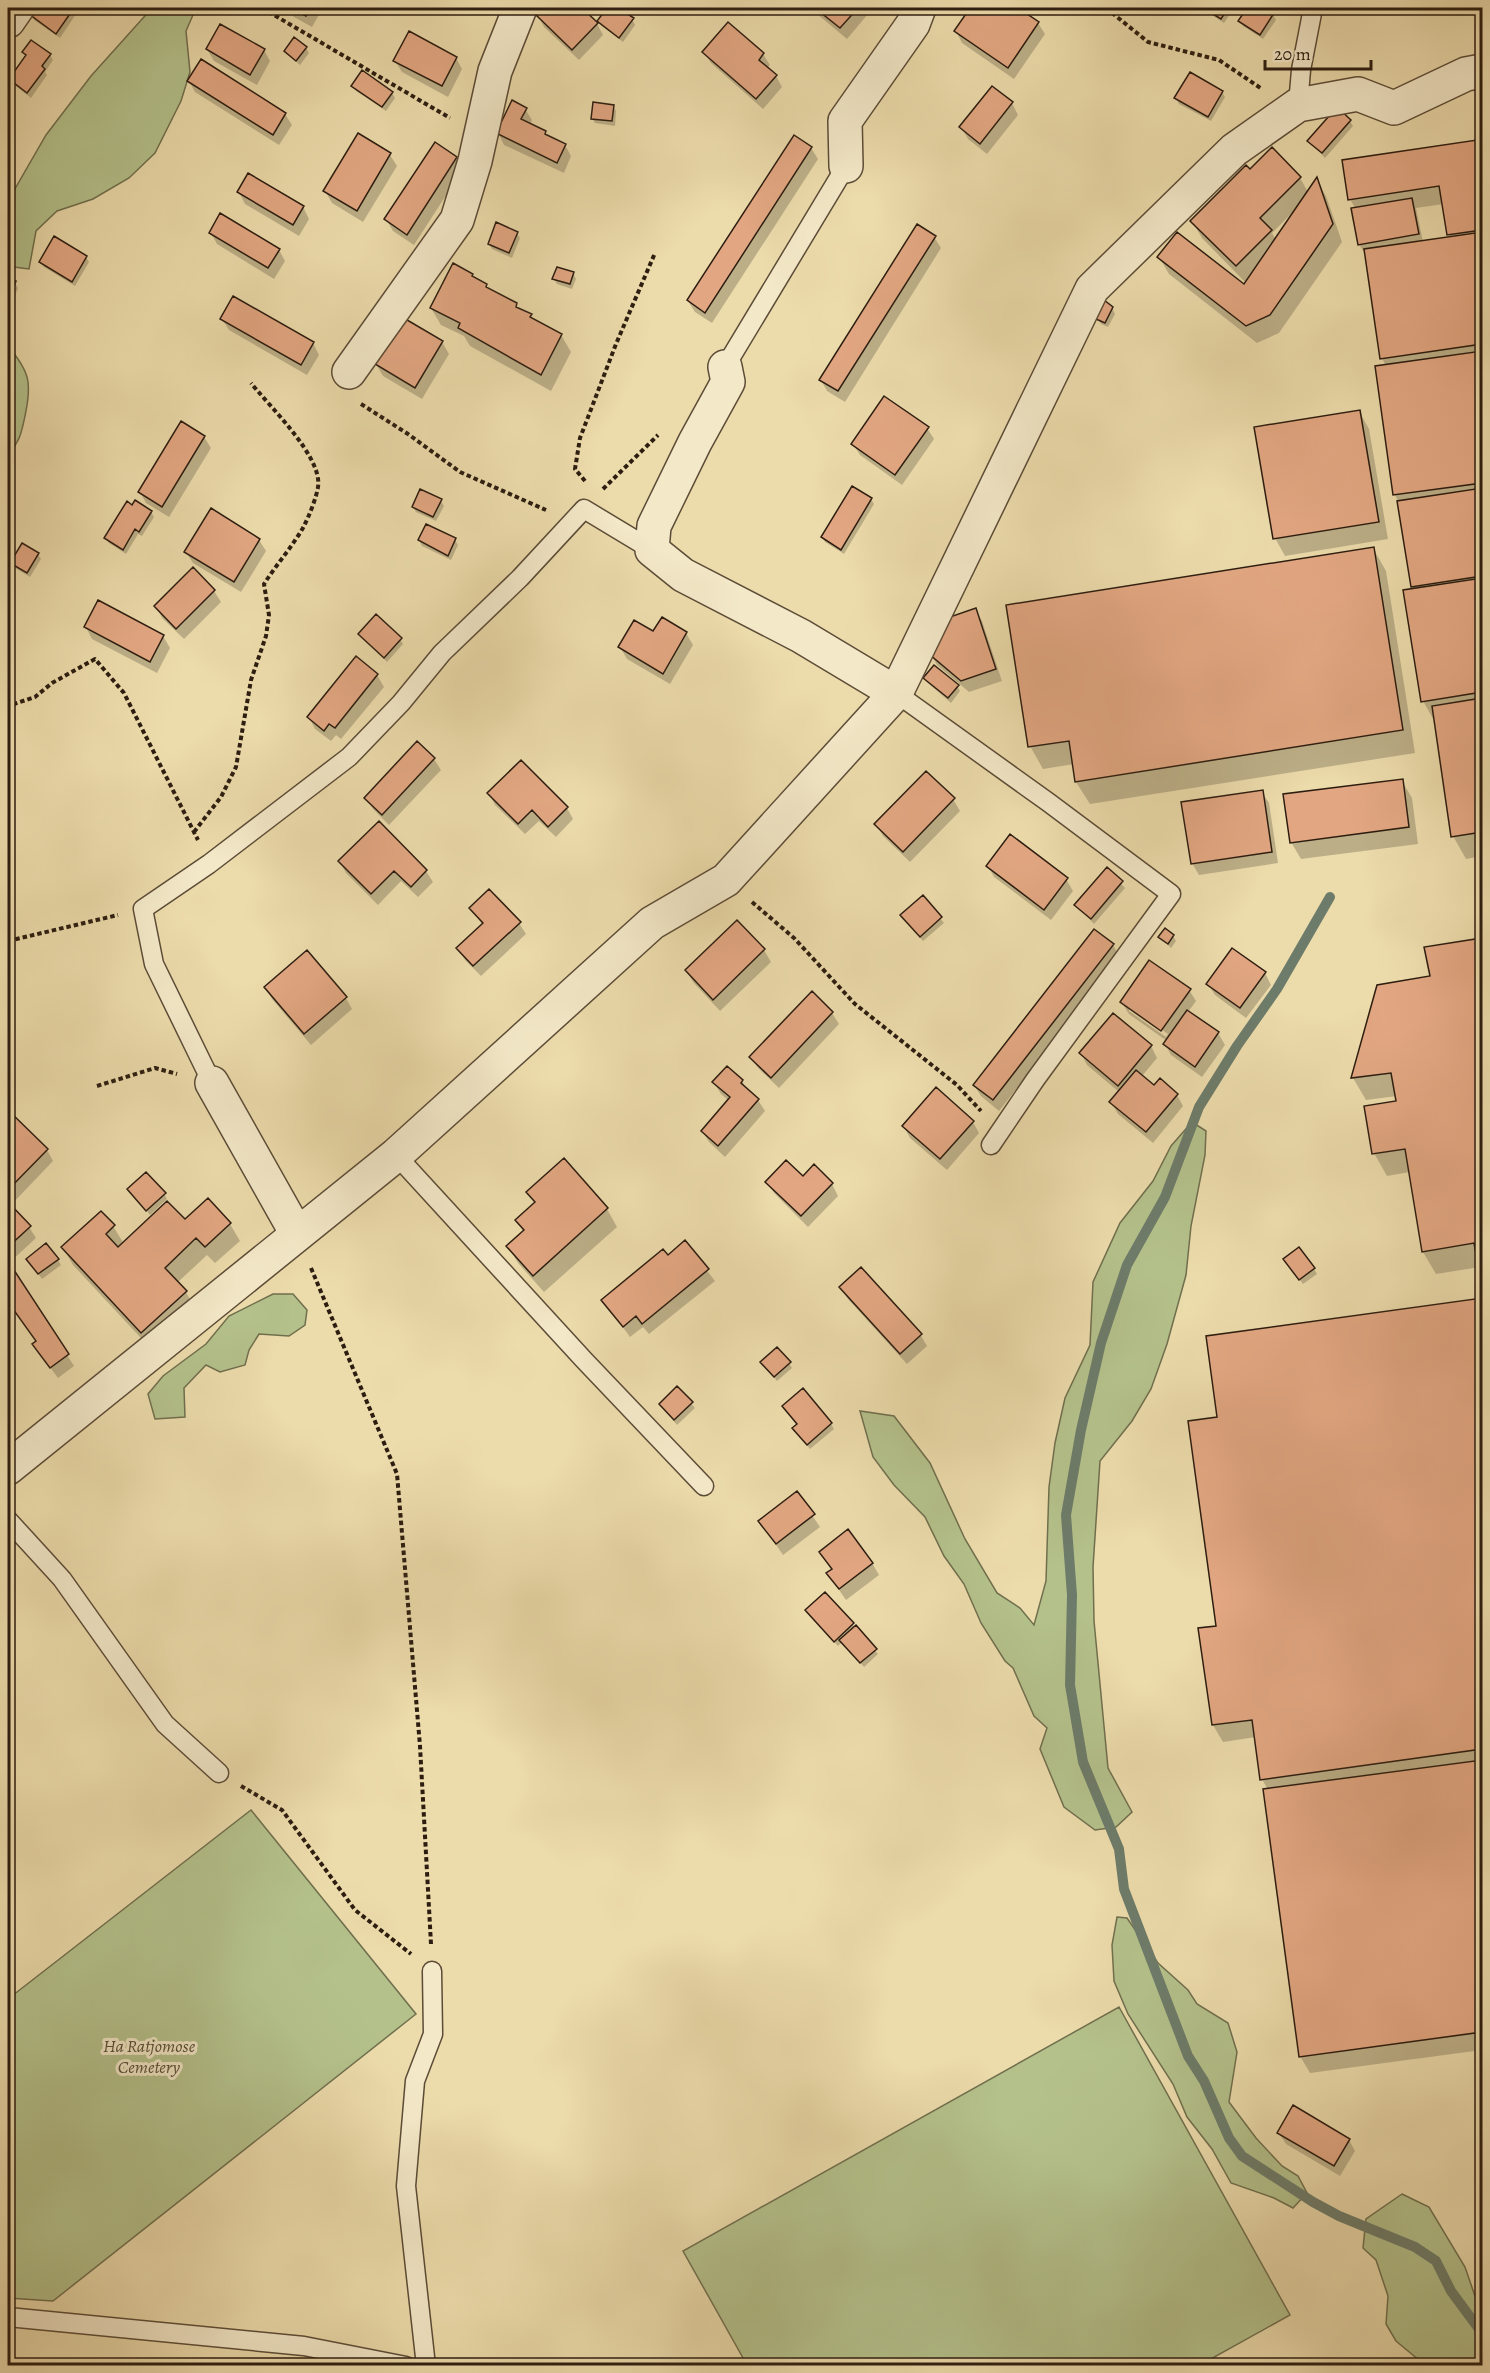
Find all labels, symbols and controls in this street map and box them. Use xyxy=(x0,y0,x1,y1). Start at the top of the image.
scale bar xyxy=(1265,33,1372,71)
text: 20 m xyxy=(1274,42,1311,66)
park label: Ha Ratjomose Cemetery xyxy=(103,2034,196,2079)

